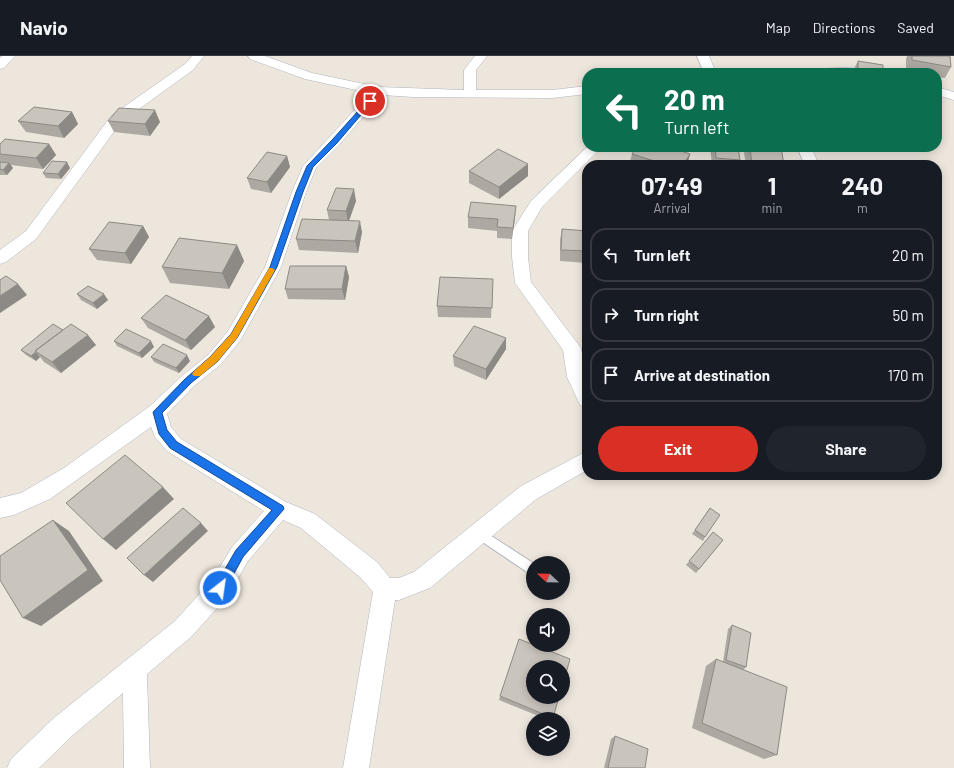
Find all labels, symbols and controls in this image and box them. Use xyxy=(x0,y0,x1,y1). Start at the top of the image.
text: Navio xyxy=(20,16,68,39)
text: Map xyxy=(766,19,791,36)
text: Directions xyxy=(813,19,875,36)
text: Saved xyxy=(897,19,934,36)
text: 20 m xyxy=(664,82,725,116)
pin xyxy=(353,84,387,118)
icon: left xyxy=(598,84,650,136)
icon: arrive xyxy=(359,90,381,112)
text: Turn left xyxy=(664,116,730,138)
text: 07:49 xyxy=(641,171,703,200)
text: 1 xyxy=(768,171,776,200)
text: 240 xyxy=(841,171,883,200)
text: Arrival xyxy=(654,200,690,216)
text: min xyxy=(761,200,783,216)
text: m xyxy=(857,200,868,216)
icon: left xyxy=(600,244,622,266)
text: Turn left xyxy=(634,246,690,264)
text: 20 m xyxy=(892,246,924,264)
icon: right xyxy=(600,304,622,326)
text: Turn right xyxy=(634,306,699,324)
text: 50 m xyxy=(892,306,924,324)
icon: arrive xyxy=(600,364,622,386)
text: Arrive at destination xyxy=(634,366,770,384)
text: 170 m xyxy=(888,366,924,384)
button: Exit xyxy=(598,426,758,472)
button: Share xyxy=(766,426,926,472)
north arrow xyxy=(526,556,570,600)
map controls xyxy=(526,556,570,756)
position arrow xyxy=(199,567,241,609)
button: sound xyxy=(526,608,570,652)
button: search xyxy=(526,660,570,704)
button: layers xyxy=(526,712,570,756)

